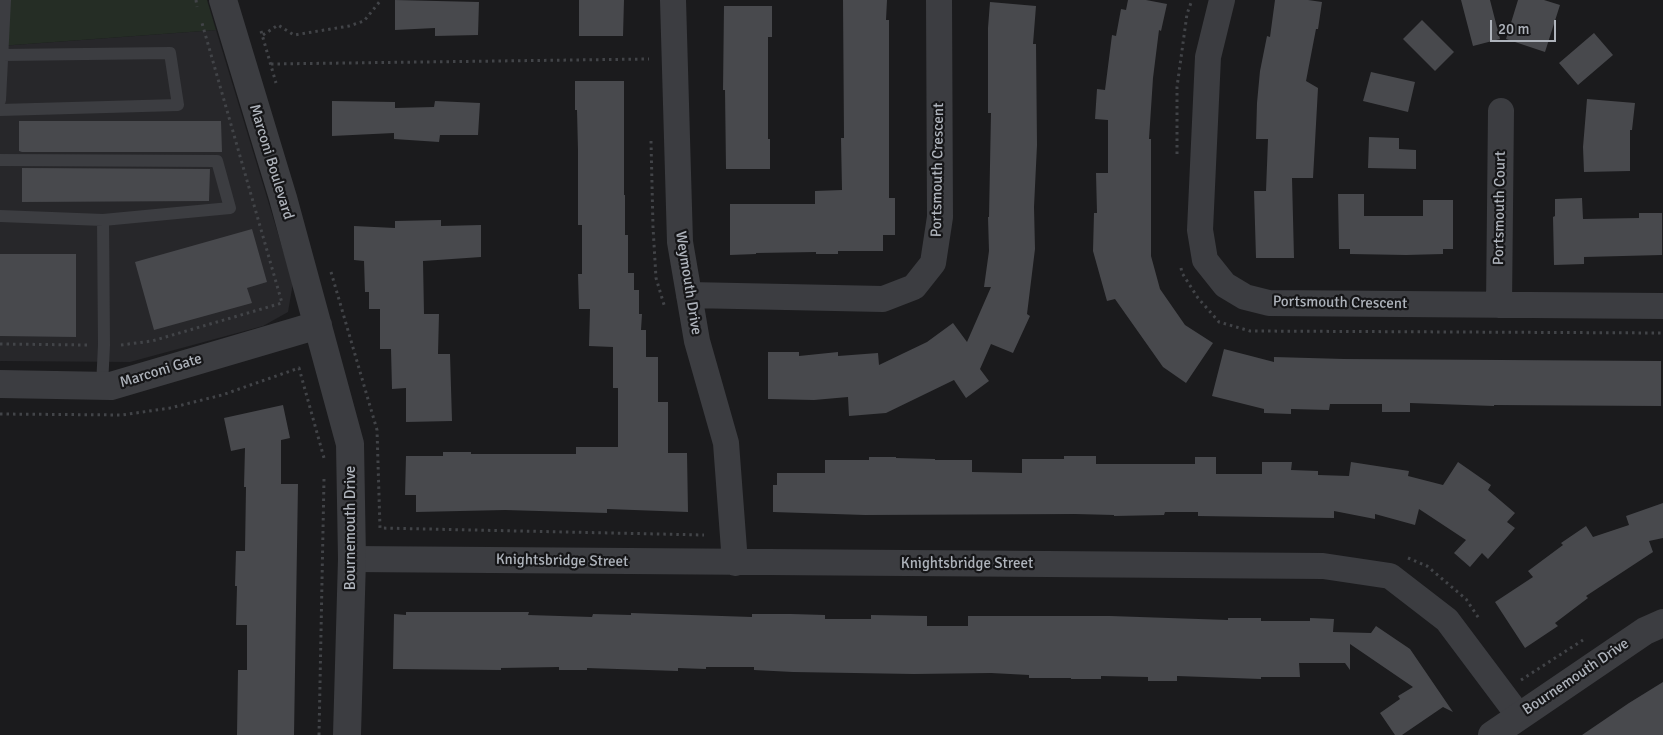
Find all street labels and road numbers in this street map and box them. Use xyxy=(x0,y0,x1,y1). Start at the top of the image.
street label: Marconi Boulevard xyxy=(245,102,297,222)
street label: Portsmouth Crescent xyxy=(928,103,948,237)
street label: Portsmouth Court xyxy=(1490,151,1510,265)
street label: Weymouth Drive xyxy=(671,230,705,336)
street label: Portsmouth Crescent xyxy=(1273,293,1407,313)
street label: Marconi Gate xyxy=(118,350,204,392)
street label: Bournemouth Drive xyxy=(342,466,360,590)
street label: Knightsbridge Street xyxy=(496,551,628,571)
street label: Knightsbridge Street xyxy=(901,555,1033,573)
street label: Bournemouth Drive xyxy=(1519,635,1633,719)

